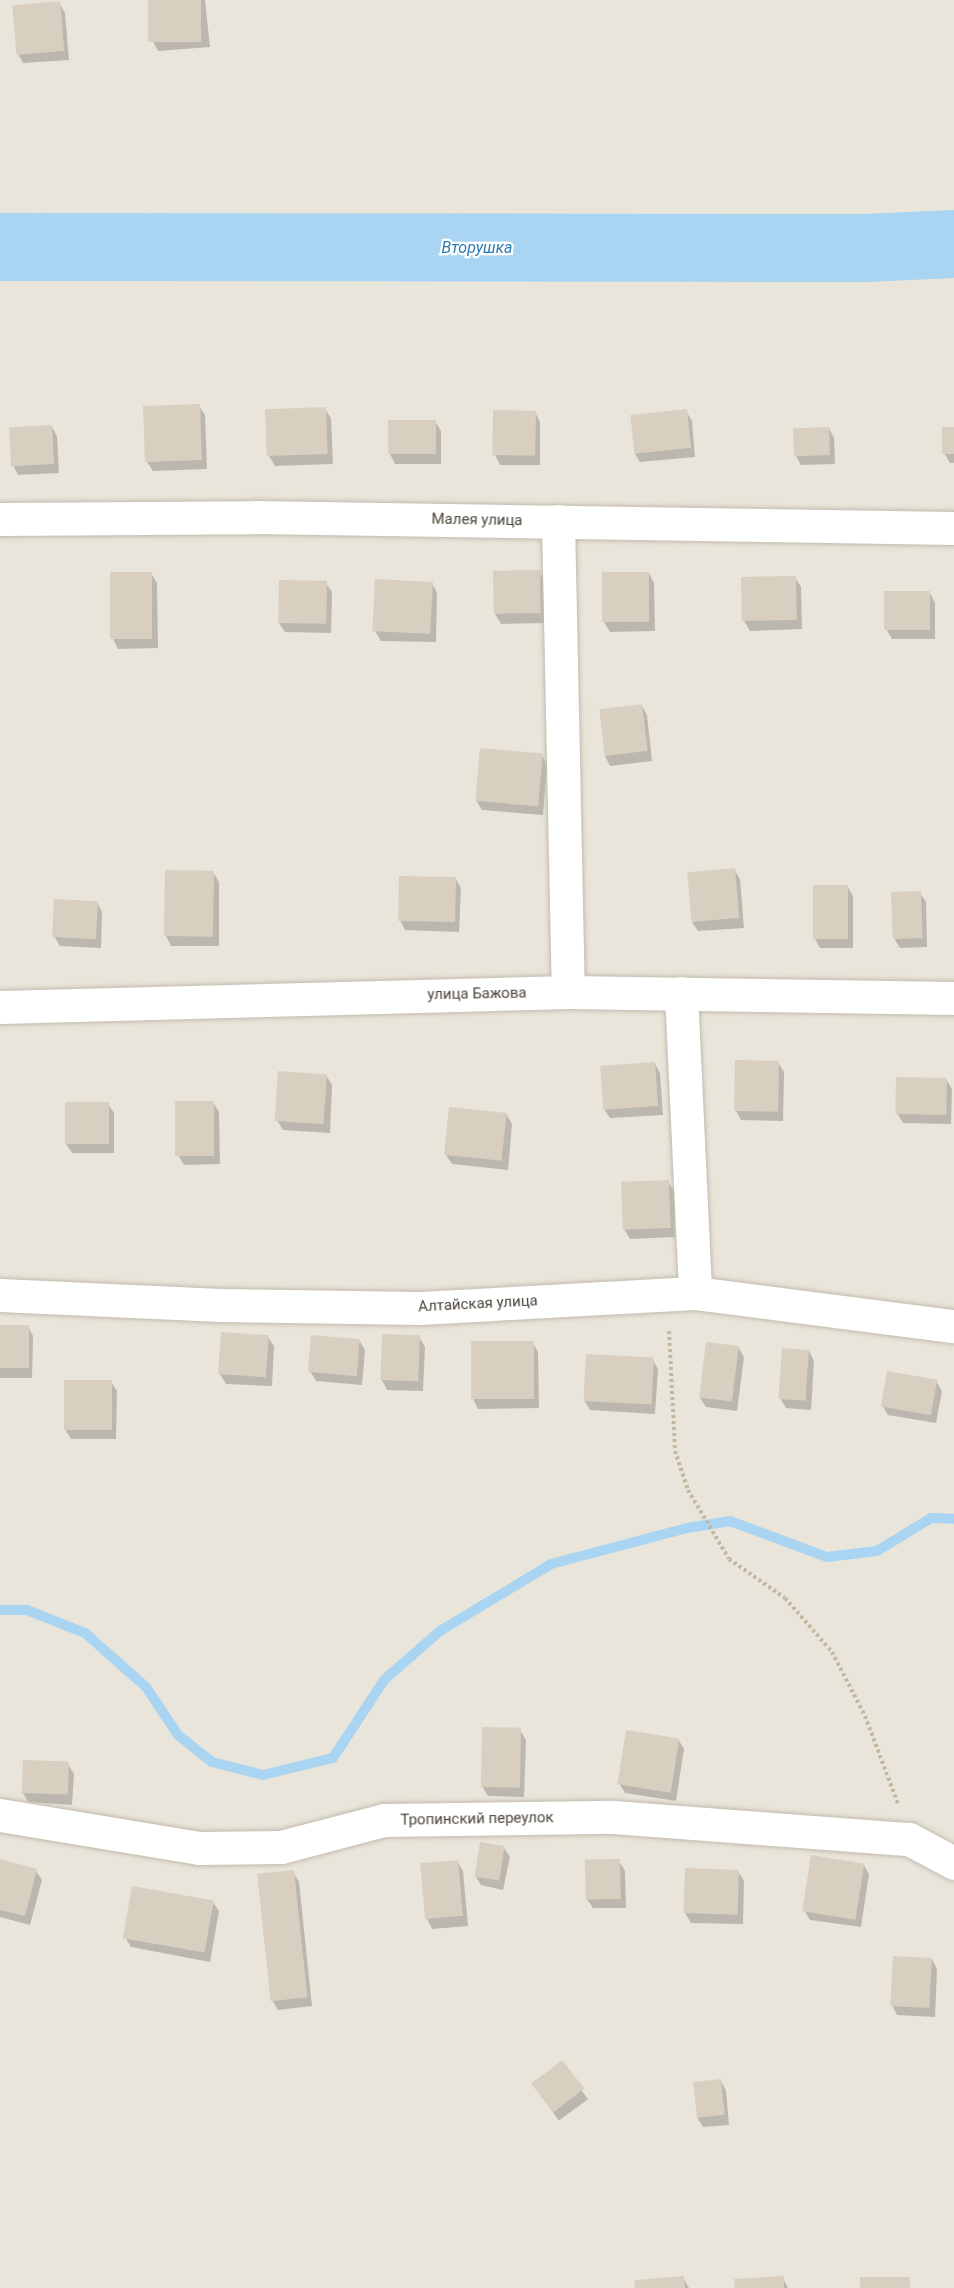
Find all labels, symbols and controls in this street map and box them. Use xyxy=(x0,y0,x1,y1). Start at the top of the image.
water label: Вторушка xyxy=(441,238,513,258)
street label: Малея улица xyxy=(431,510,523,530)
street label: улица Бажова xyxy=(427,984,527,1004)
street label: Алтайская улица xyxy=(418,1292,538,1316)
street label: Тропинский переулок xyxy=(400,1809,554,1829)

